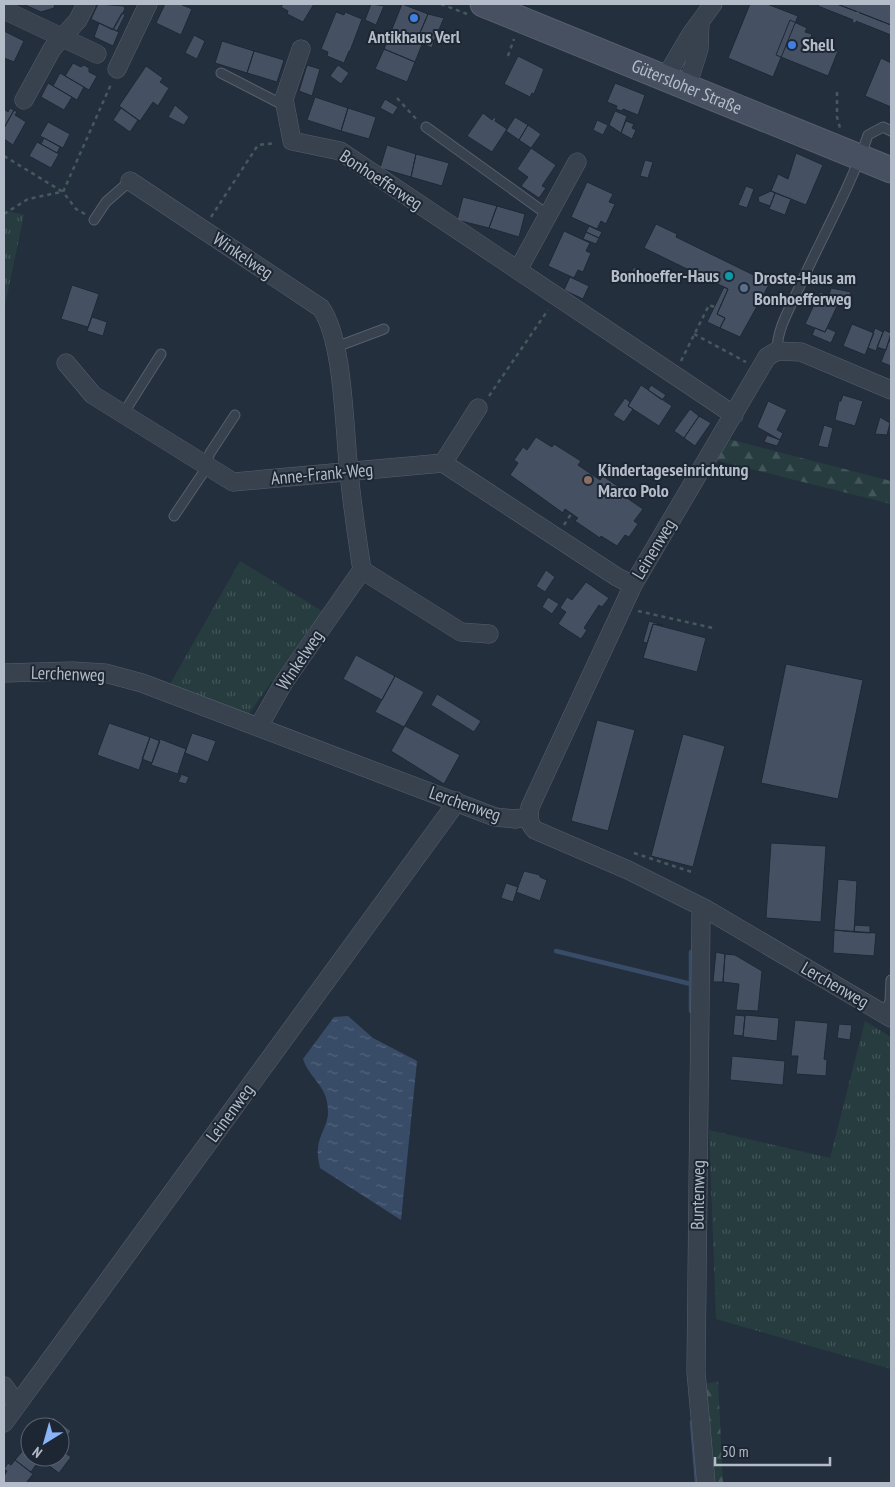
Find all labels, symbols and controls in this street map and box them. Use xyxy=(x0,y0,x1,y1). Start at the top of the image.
marker: Antikhaus Verl xyxy=(408,12,420,24)
place label: Antikhaus Verl xyxy=(367,25,461,48)
place label: Shell xyxy=(802,33,835,56)
marker: Shell xyxy=(786,39,798,51)
street label: Gütersloher Straße xyxy=(628,54,746,119)
street label: Bonhoefferweg xyxy=(335,144,427,215)
street label: Winkelweg xyxy=(209,227,278,284)
place label: Bonhoeffer-Haus xyxy=(611,264,719,287)
place label: Droste-Haus am Bonhoefferweg xyxy=(754,266,856,310)
marker: Bonhoeffer-Haus xyxy=(723,270,735,282)
marker: Droste-Haus am Bonhoefferweg xyxy=(738,282,750,294)
street label: Anne-Frank-Weg xyxy=(270,458,374,489)
place label: Kindertageseinrichtung Marco Polo xyxy=(598,458,748,502)
marker: Kindertageseinrichtung Marco Polo xyxy=(582,474,594,486)
street label: Leinenweg xyxy=(627,514,681,583)
street label: Winkelweg xyxy=(271,625,328,694)
street label: Lerchenweg xyxy=(31,661,106,686)
street label: Lerchenweg xyxy=(426,781,504,826)
street label: Lerchenweg xyxy=(797,956,873,1013)
street label: Leinenweg xyxy=(201,1079,259,1146)
street label: Buntenweg xyxy=(685,1160,710,1230)
north arrow xyxy=(20,1417,70,1467)
scale bar xyxy=(715,1434,830,1466)
text: 50 m xyxy=(722,1442,748,1461)
text: N xyxy=(29,1443,46,1462)

